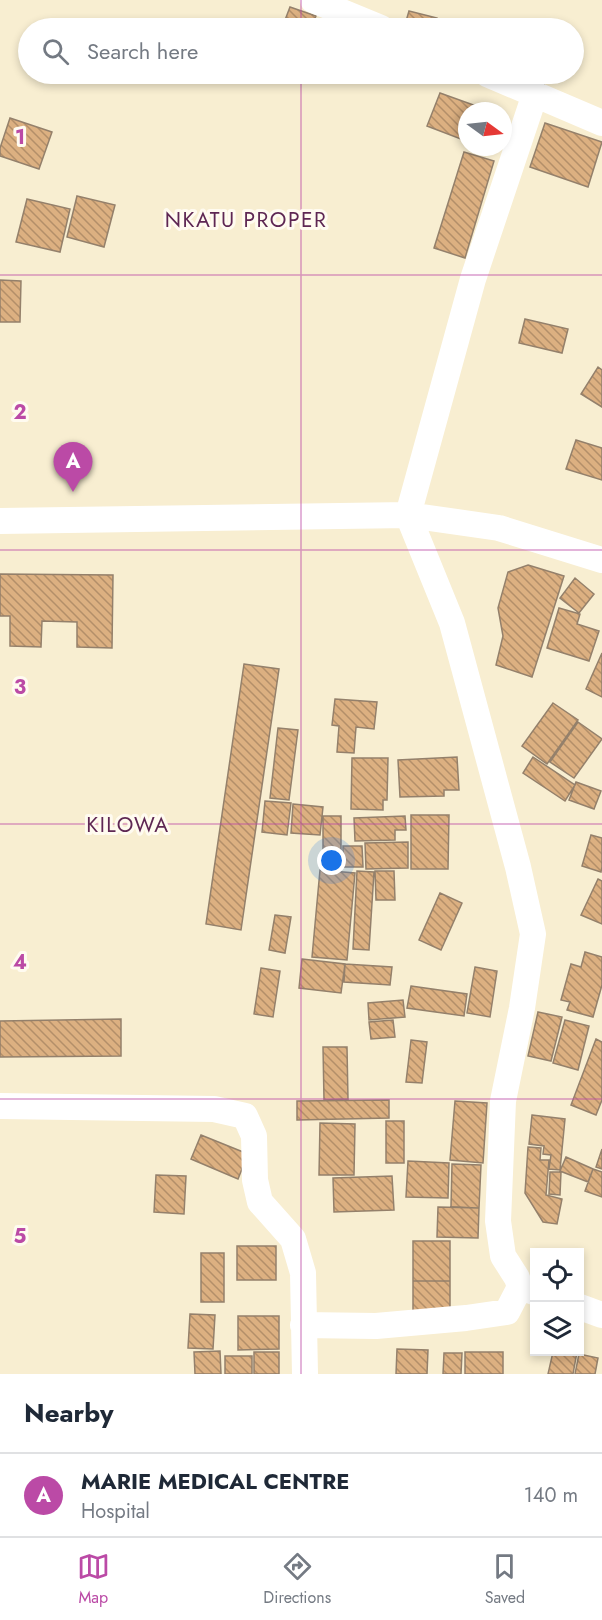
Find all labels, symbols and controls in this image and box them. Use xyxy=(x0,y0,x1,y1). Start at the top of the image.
search box xyxy=(18,18,584,84)
icon: search xyxy=(39,35,72,68)
text: Search here xyxy=(87,35,198,67)
north arrow xyxy=(458,102,512,156)
text: 1 xyxy=(15,123,25,152)
district label: NKATU PROPER xyxy=(165,205,327,235)
text: 2 xyxy=(13,398,27,427)
pin: A xyxy=(54,442,92,492)
text: 3 xyxy=(14,673,26,702)
district label: KILOWA xyxy=(86,810,170,840)
your location xyxy=(317,846,346,875)
text: 4 xyxy=(13,948,27,977)
text: 5 xyxy=(14,1222,27,1251)
map controls xyxy=(530,1248,584,1356)
button: locate xyxy=(530,1248,584,1302)
button: layers xyxy=(530,1302,584,1356)
text: Nearby xyxy=(24,1394,113,1432)
text: MARIE MEDICAL CENTRE xyxy=(81,1465,349,1497)
text: A xyxy=(36,1481,51,1510)
text: 140 m xyxy=(524,1481,578,1510)
text: Hospital xyxy=(81,1497,150,1526)
tab: Map xyxy=(77,1550,110,1609)
tab: Directions xyxy=(263,1550,331,1609)
tab: Saved xyxy=(485,1550,525,1609)

